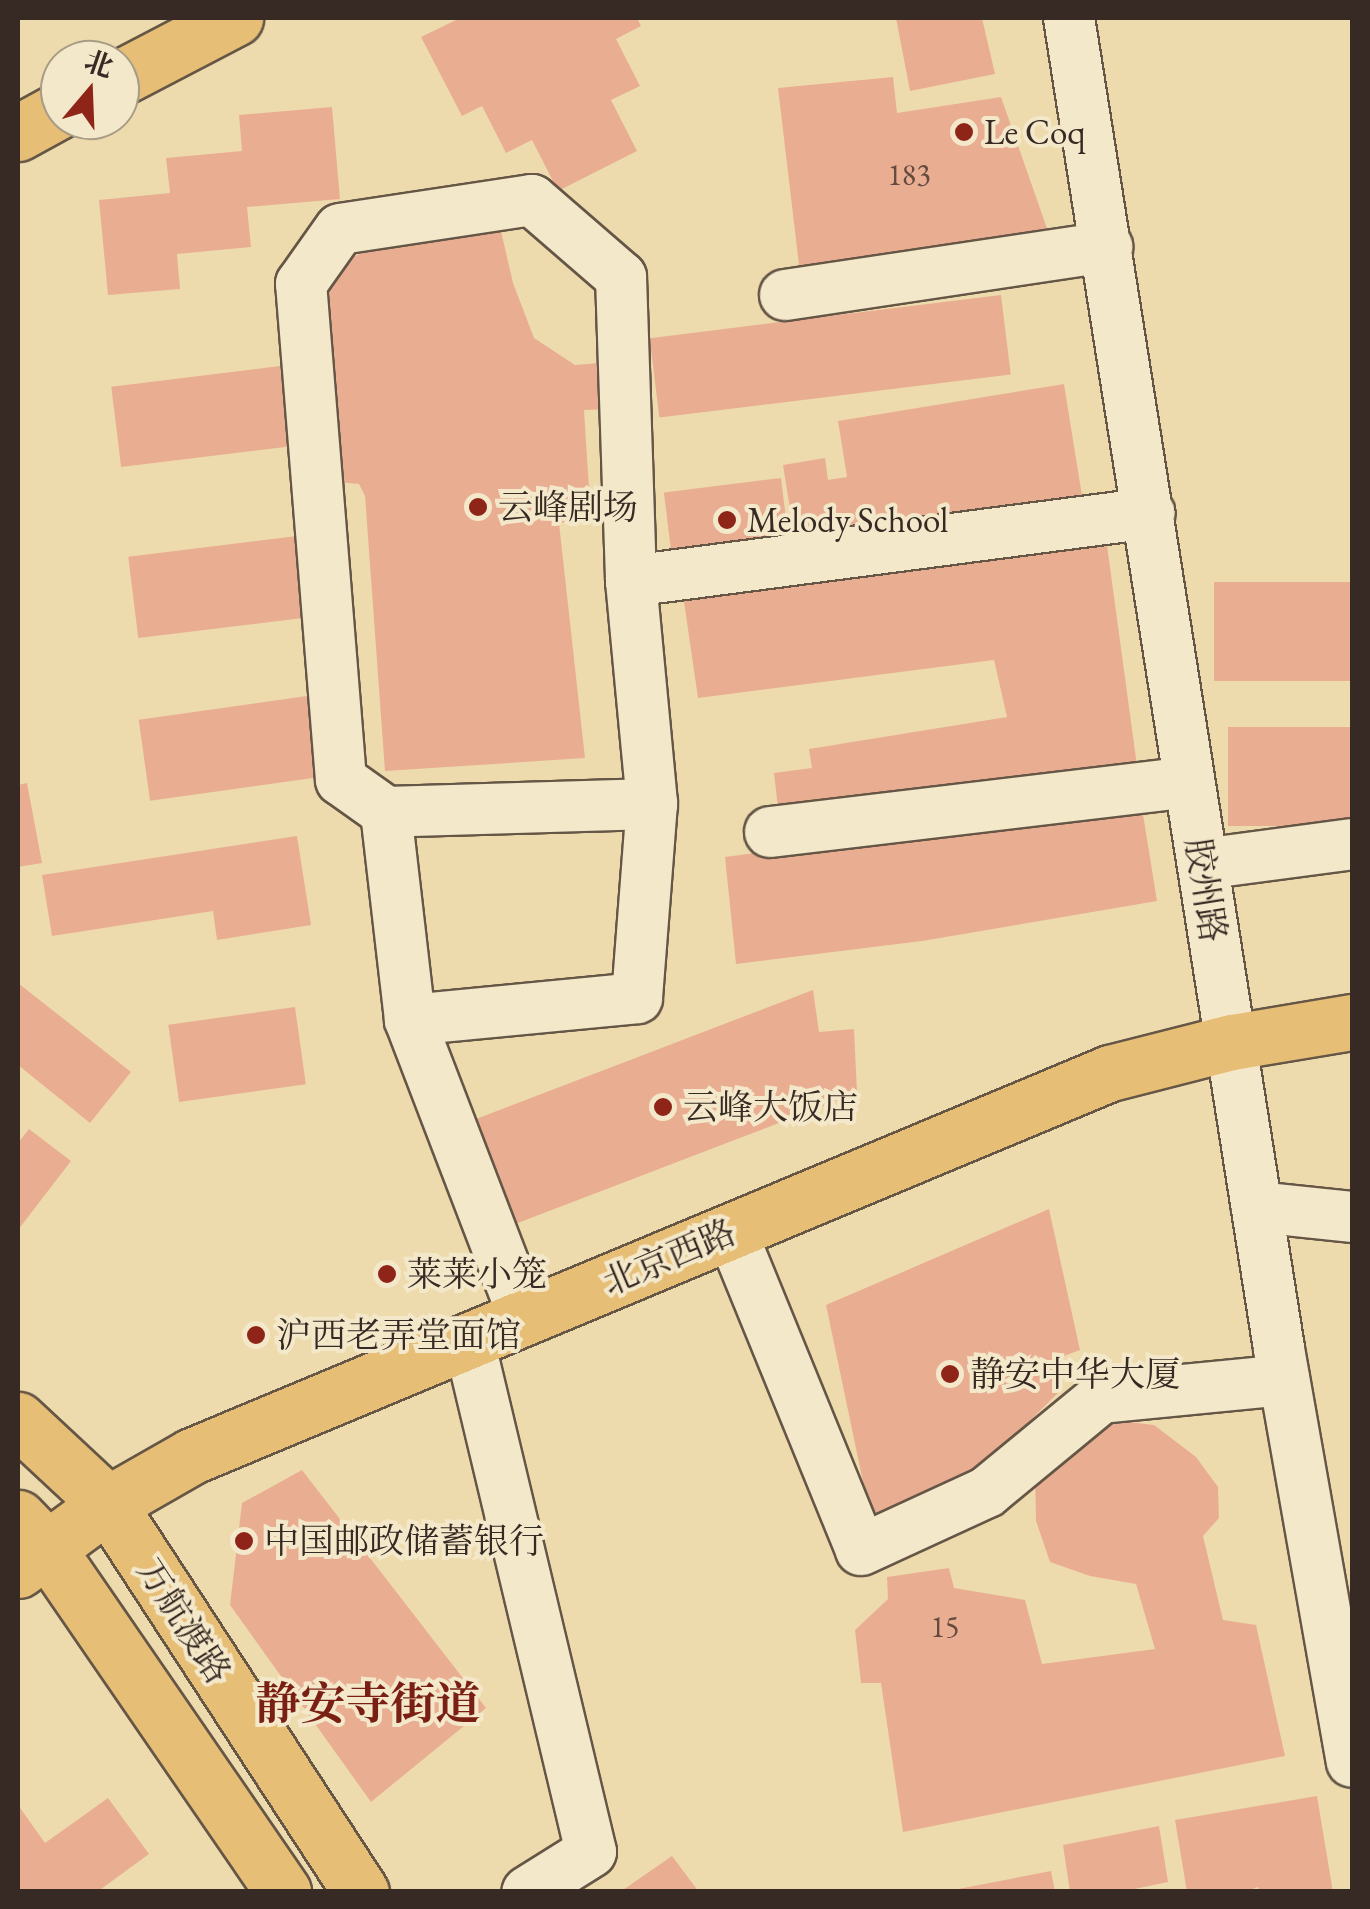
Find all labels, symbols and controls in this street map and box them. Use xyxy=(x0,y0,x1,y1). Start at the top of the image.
north arrow xyxy=(40,40,140,140)
text: 北 xyxy=(80,42,118,85)
place label: Le Coq xyxy=(984,111,1086,153)
marker: Le Coq xyxy=(953,121,975,143)
house number: 183 xyxy=(887,157,931,193)
place label: 云峰剧场 xyxy=(498,486,638,528)
marker: 云峰剧场 xyxy=(467,496,489,518)
place label: Melody School xyxy=(747,499,948,541)
marker: Melody School xyxy=(716,509,738,531)
street label: 胶州路 xyxy=(1177,835,1235,945)
place label: 云峰大饭店 xyxy=(683,1086,858,1128)
marker: 云峰大饭店 xyxy=(652,1096,674,1118)
street label: 北京西路 xyxy=(596,1210,742,1304)
place label: 莱莱小笼 xyxy=(407,1253,547,1295)
marker: 莱莱小笼 xyxy=(376,1263,398,1285)
place label: 沪西老弄堂面馆 xyxy=(276,1314,521,1356)
marker: 沪西老弄堂面馆 xyxy=(245,1324,267,1346)
place label: 静安中华大厦 xyxy=(970,1353,1180,1395)
marker: 静安中华大厦 xyxy=(939,1363,961,1385)
place label: 中国邮政储蓄银行 xyxy=(264,1520,544,1562)
marker: 中国邮政储蓄银行 xyxy=(233,1530,255,1552)
street label: 万航渡路 xyxy=(128,1551,240,1691)
house number: 15 xyxy=(931,1609,959,1645)
district label: 静安寺街道 xyxy=(256,1677,480,1731)

